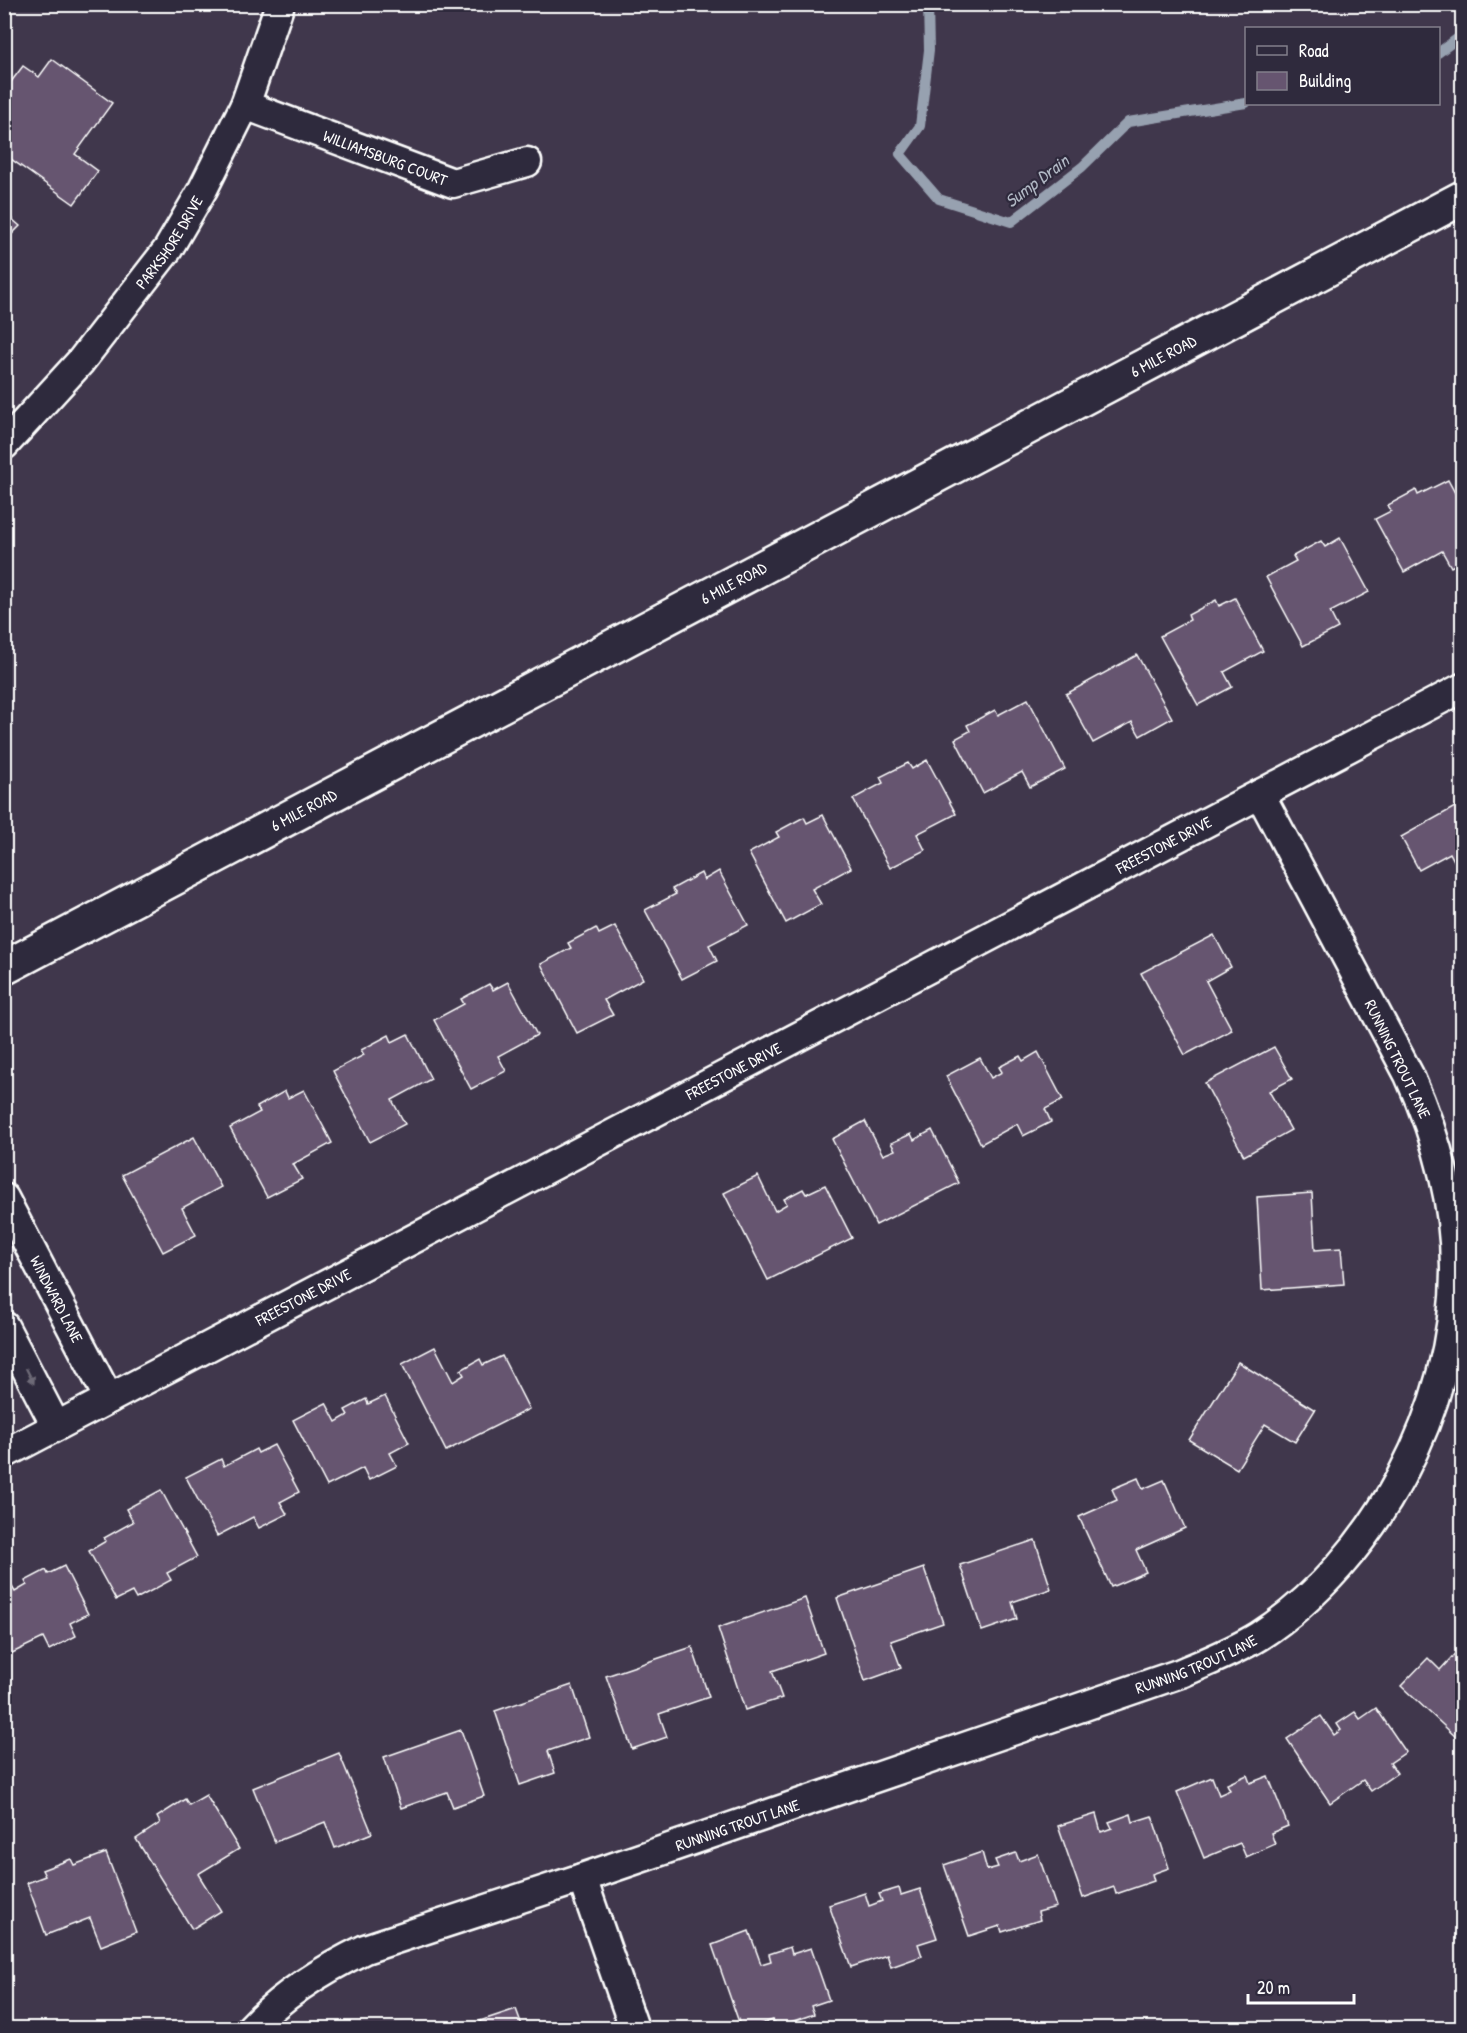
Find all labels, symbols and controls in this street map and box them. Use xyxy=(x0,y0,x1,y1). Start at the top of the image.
legend xyxy=(1245,27,1440,105)
text: Road xyxy=(1299,38,1329,63)
text: Building xyxy=(1299,68,1351,93)
street label: WILLIAMSBURG COURT xyxy=(320,124,451,191)
water label: Sump Drain xyxy=(1000,147,1075,213)
street label: PARKSHORE DRIVE xyxy=(130,192,208,293)
street label: 6 MILE ROAD xyxy=(1126,329,1200,382)
street label: 6 MILE ROAD xyxy=(697,556,771,609)
street label: 6 MILE ROAD xyxy=(267,783,341,836)
street label: FREESTONE DRIVE xyxy=(1111,811,1215,879)
street label: RUNNING TROUT LANE xyxy=(1360,996,1436,1122)
street label: FREESTONE DRIVE xyxy=(681,1037,785,1105)
street label: WINDWARD LANE xyxy=(25,1252,89,1346)
street label: FREESTONE DRIVE xyxy=(251,1263,355,1331)
one-way arrow xyxy=(25,1368,35,1385)
street label: RUNNING TROUT LANE xyxy=(1132,1629,1261,1699)
street label: RUNNING TROUT LANE xyxy=(672,1793,802,1856)
scale bar xyxy=(1248,1967,1354,2005)
text: 20 m xyxy=(1257,1975,1290,2000)

